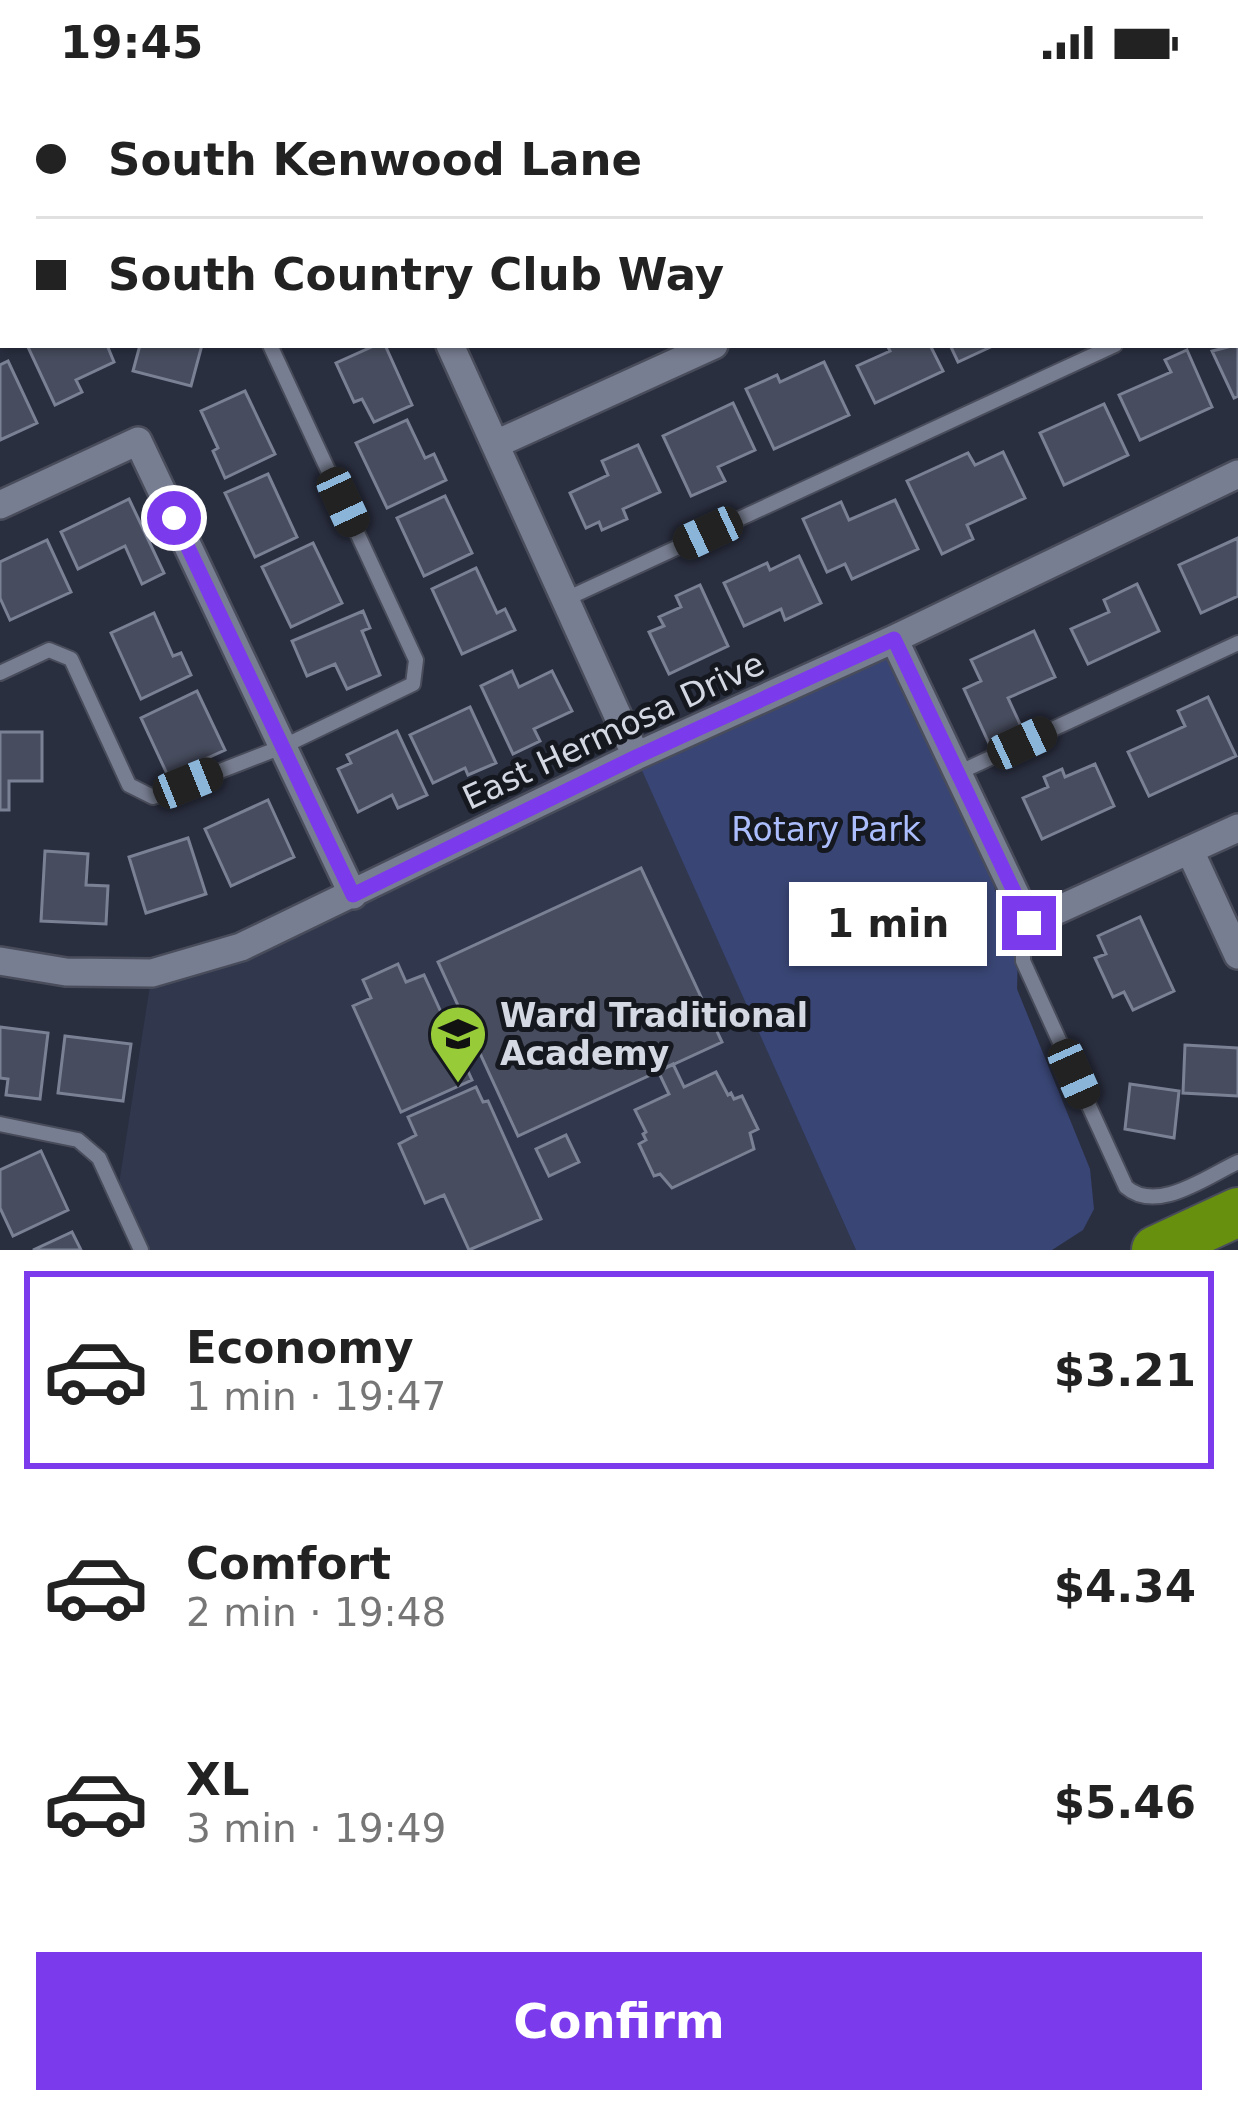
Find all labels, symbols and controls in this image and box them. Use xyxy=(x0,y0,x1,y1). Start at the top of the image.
text: 19:45 xyxy=(60,16,203,69)
text: South Kenwood Lane xyxy=(108,133,642,186)
text: South Country Club Way xyxy=(108,248,724,301)
car xyxy=(311,462,375,542)
route start xyxy=(147,491,201,545)
car xyxy=(668,501,748,565)
street label: East Hermosa Drive xyxy=(456,643,770,817)
car xyxy=(982,711,1062,775)
car xyxy=(148,753,228,813)
park label: Rotary Park xyxy=(731,810,922,849)
callout: 1 min xyxy=(789,881,987,965)
route end xyxy=(1002,896,1056,950)
text: 1 min xyxy=(827,901,949,946)
place label: Ward Traditional Academy xyxy=(500,996,808,1073)
school or university icon: Ward Traditional Academy xyxy=(427,1003,489,1085)
car xyxy=(1043,1034,1105,1114)
icon: car xyxy=(42,1316,150,1424)
text: Economy xyxy=(186,1321,414,1374)
text: $3.21 xyxy=(1054,1344,1196,1397)
text: 1 min · 19:47 xyxy=(186,1374,446,1419)
icon: car xyxy=(42,1532,150,1640)
text: Comfort xyxy=(186,1537,391,1590)
text: $4.34 xyxy=(1054,1560,1196,1613)
text: 2 min · 19:48 xyxy=(186,1590,446,1635)
icon: car xyxy=(42,1748,150,1856)
text: XL xyxy=(186,1753,249,1806)
text: $5.46 xyxy=(1054,1776,1196,1829)
text: 3 min · 19:49 xyxy=(186,1806,446,1851)
button: Confirm xyxy=(36,1952,1202,2090)

